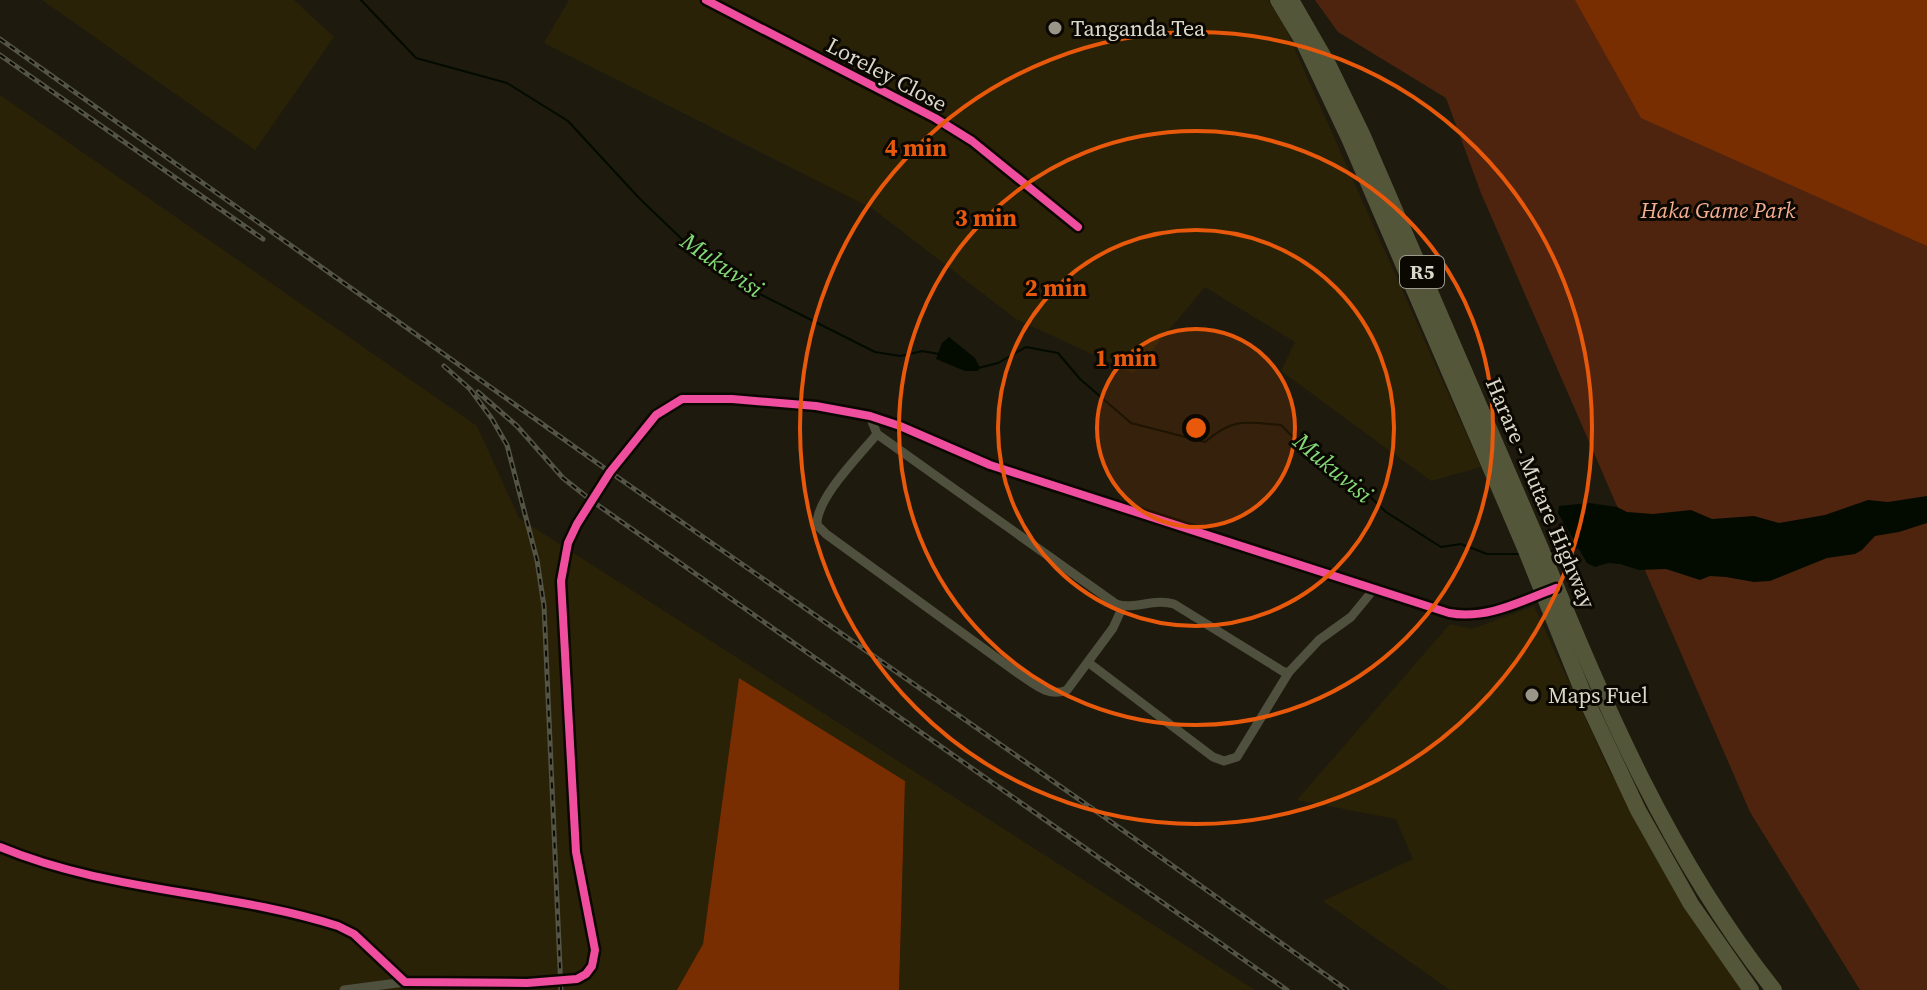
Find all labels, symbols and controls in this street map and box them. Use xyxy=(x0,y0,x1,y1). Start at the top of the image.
place label: Tanganda Tea xyxy=(1071,13,1206,43)
marker: Tanganda Tea xyxy=(1046,19,1064,37)
street label: Loreley Close xyxy=(821,30,953,118)
text: 4 min xyxy=(885,131,947,164)
park label: Haka Game Park xyxy=(1639,195,1796,225)
text: 3 min xyxy=(955,201,1017,234)
water label: Mukuvisi xyxy=(674,224,771,305)
road number: R5 xyxy=(1400,256,1444,288)
text: 2 min xyxy=(1025,271,1087,304)
text: 1 min xyxy=(1095,341,1157,374)
street label: Harare - Mutare Highway xyxy=(1479,373,1603,614)
centre of rings xyxy=(1182,414,1210,442)
water label: Mukuvisi xyxy=(1286,424,1380,511)
place label: Maps Fuel xyxy=(1548,680,1648,710)
marker: Maps Fuel xyxy=(1523,686,1541,704)

